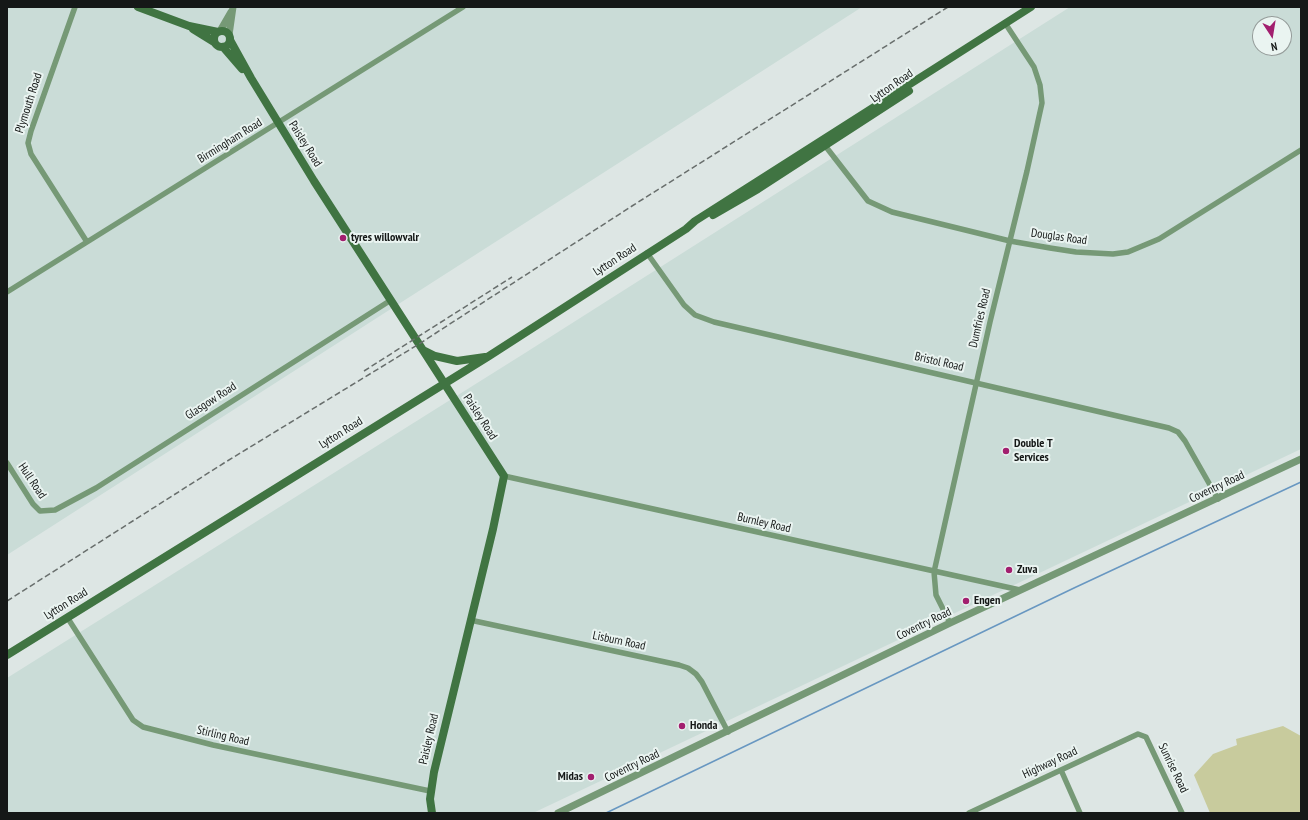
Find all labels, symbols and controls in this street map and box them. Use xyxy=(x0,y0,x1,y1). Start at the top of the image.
north arrow xyxy=(1252,16,1292,56)
text: N xyxy=(1270,39,1279,54)
street label: Lytton Road xyxy=(868,66,916,106)
street label: Plymouth Road xyxy=(12,71,46,135)
street label: Birmingham Road xyxy=(195,115,265,167)
street label: Paisley Road xyxy=(285,118,325,170)
street label: Douglas Road xyxy=(1030,226,1088,248)
place label: tyres willowvalr xyxy=(351,231,419,245)
marker: tyres willowvalr xyxy=(338,233,348,243)
street label: Lytton Road xyxy=(591,241,639,279)
street label: Dumfries Road xyxy=(966,287,994,349)
street label: Bristol Road xyxy=(913,349,965,375)
street label: Glasgow Road xyxy=(183,379,239,423)
street label: Paisley Road xyxy=(460,391,500,443)
street label: Lytton Road xyxy=(317,414,365,452)
place label: Double T Services xyxy=(1014,437,1053,465)
marker: Double T Services xyxy=(1001,446,1011,456)
street label: Hull Road xyxy=(15,460,49,502)
street label: Coventry Road xyxy=(1187,468,1247,506)
street label: Burnley Road xyxy=(736,510,792,536)
place label: Zuva xyxy=(1017,563,1037,577)
marker: Zuva xyxy=(1004,565,1014,575)
street label: Lytton Road xyxy=(42,585,90,623)
place label: Engen xyxy=(974,594,1000,608)
marker: Engen xyxy=(961,596,971,606)
street label: Coventry Road xyxy=(894,605,954,643)
street label: Lisburn Road xyxy=(591,628,647,654)
street label: Paisley Road xyxy=(416,712,442,766)
place label: Honda xyxy=(690,719,717,733)
marker: Honda xyxy=(677,721,687,731)
street label: Stirling Road xyxy=(195,723,251,749)
street label: Sunrise Road xyxy=(1155,741,1191,795)
street label: Highway Road xyxy=(1020,744,1080,782)
street label: Coventry Road xyxy=(602,747,662,785)
place label: Midas xyxy=(558,770,583,784)
marker: Midas xyxy=(586,772,596,782)

